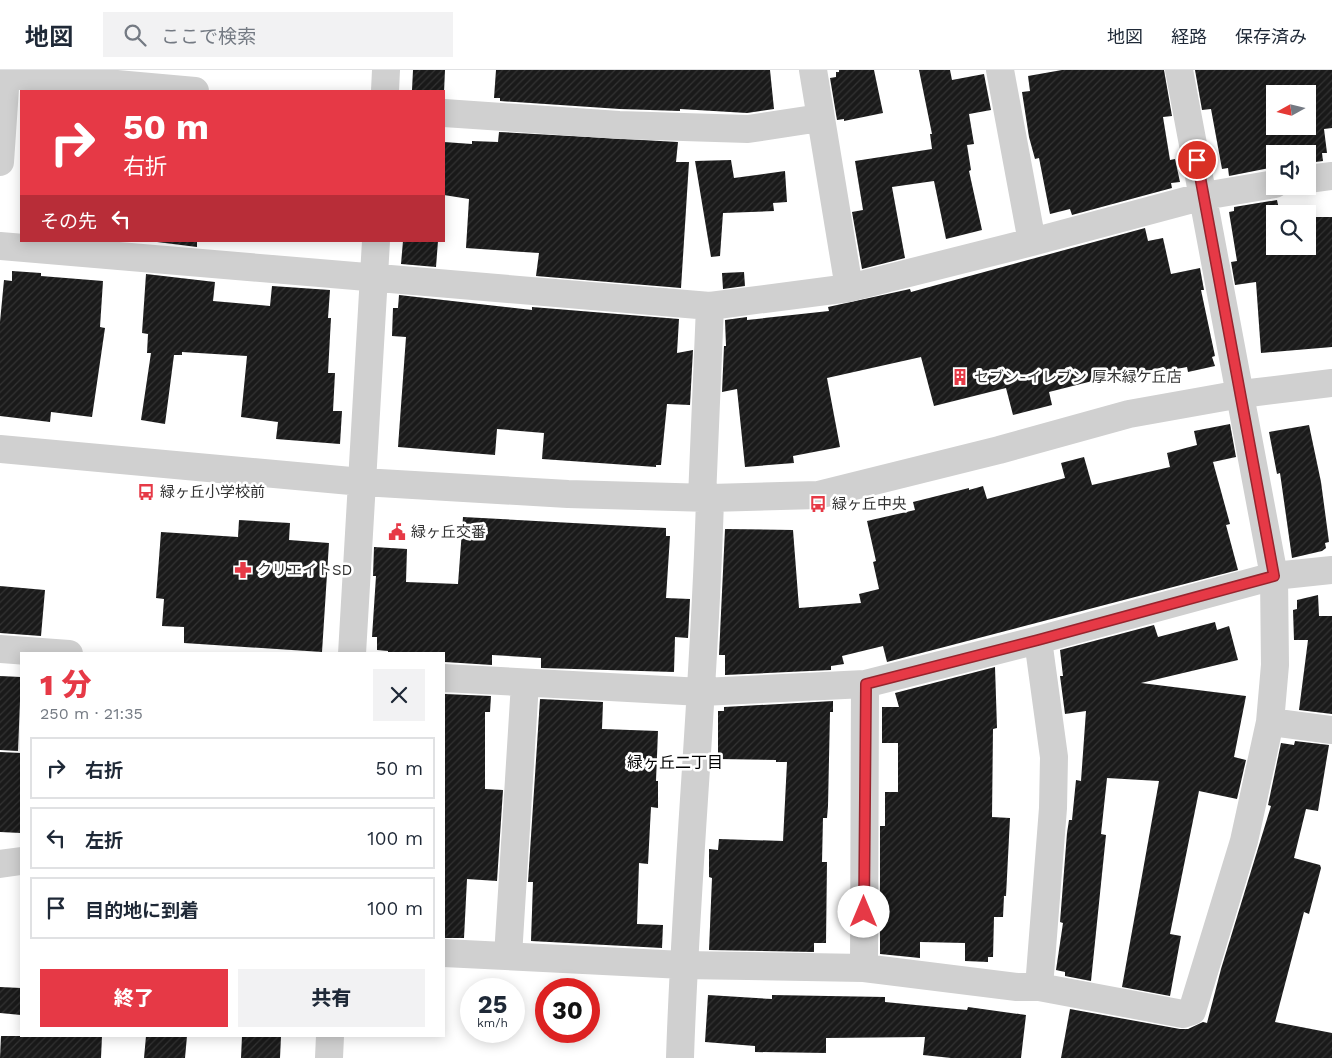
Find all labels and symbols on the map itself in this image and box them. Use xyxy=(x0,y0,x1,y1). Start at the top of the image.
north arrow xyxy=(1266,85,1316,135)
pin xyxy=(1176,139,1218,181)
building icon: セブン-イレブン 厚木緑ケ丘店 xyxy=(950,367,970,387)
place label: セブン-イレブン 厚木緑ケ丘店 xyxy=(974,368,1182,386)
bus stop icon: 緑ヶ丘小学校前 xyxy=(136,482,156,502)
place label: 緑ヶ丘小学校前 xyxy=(160,483,265,501)
bus stop icon: 緑ヶ丘中央 xyxy=(808,494,828,514)
place label: 緑ヶ丘中央 xyxy=(832,495,907,513)
public building icon: 緑ヶ丘交番 xyxy=(387,522,407,542)
place label: 緑ヶ丘交番 xyxy=(411,523,486,541)
pharmacy icon: クリエイトSD xyxy=(233,560,253,580)
place label: クリエイトSD xyxy=(257,561,352,579)
district label: 緑ヶ丘二丁目 xyxy=(627,753,723,772)
position arrow xyxy=(837,885,889,937)
speed limit sign: 30 xyxy=(535,978,600,1043)

